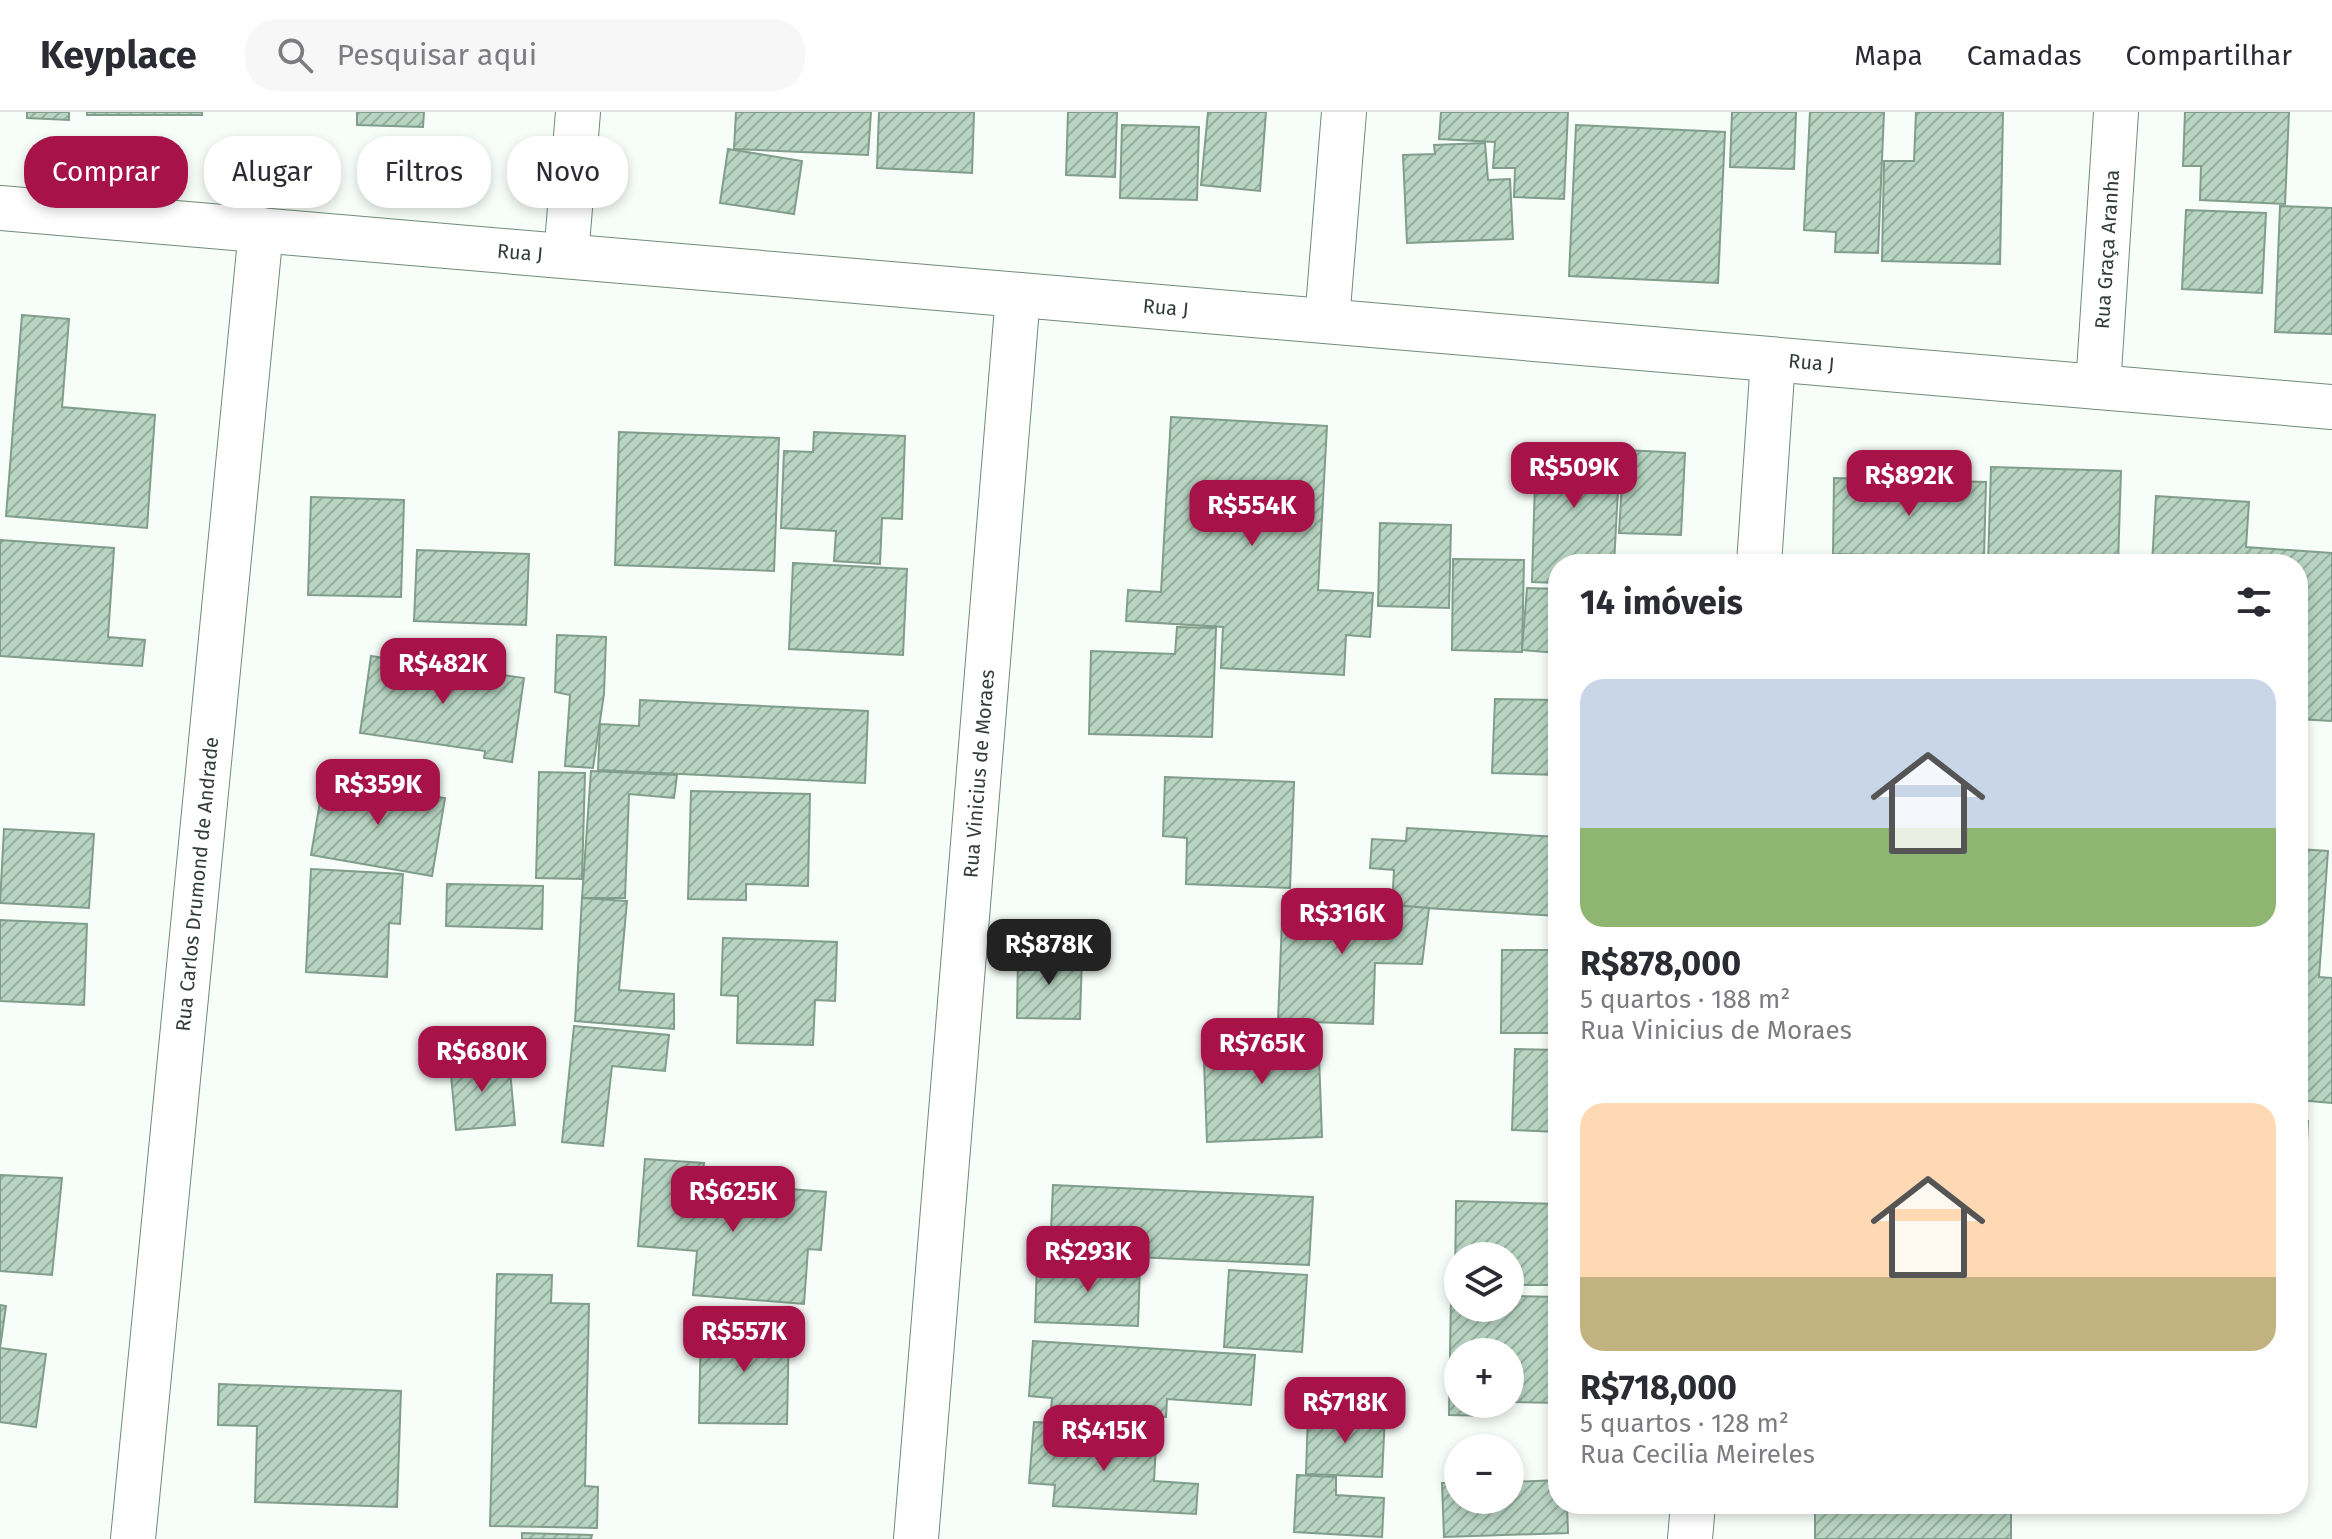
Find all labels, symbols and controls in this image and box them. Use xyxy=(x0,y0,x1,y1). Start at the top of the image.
search box xyxy=(245,19,805,91)
text: Keyplace xyxy=(40,32,197,78)
icon: search xyxy=(273,33,317,77)
text: Pesquisar aqui xyxy=(337,37,537,73)
text: Mapa xyxy=(1854,39,1923,72)
text: Camadas xyxy=(1967,39,2081,72)
text: Compartilhar xyxy=(2125,39,2292,72)
chip: Comprar xyxy=(24,136,188,208)
chip: Alugar xyxy=(204,136,341,208)
chip: Filtros xyxy=(357,136,491,208)
chip: Novo xyxy=(507,136,628,208)
street label: Rua Graça Aranha xyxy=(2090,169,2124,330)
street label: Rua J xyxy=(496,238,544,266)
street label: Rua J xyxy=(1142,294,1190,321)
street label: Rua J xyxy=(1787,349,1835,376)
pin: R$509K xyxy=(1509,442,1639,510)
pin: R$892K xyxy=(1844,450,1974,518)
text: R$509K xyxy=(1529,452,1619,483)
text: R$892K xyxy=(1865,460,1953,491)
pin: R$554K xyxy=(1187,480,1317,548)
text: R$554K xyxy=(1208,490,1296,521)
icon: filters xyxy=(2232,580,2276,624)
text: 14 imóveis xyxy=(1580,582,1743,623)
pin: R$482K xyxy=(378,638,508,706)
text: R$482K xyxy=(398,648,488,679)
street label: Rua Vinicius de Moraes xyxy=(958,668,999,879)
icon: home xyxy=(1856,731,2000,875)
street label: Rua Carlos Drumond de Andrade xyxy=(171,736,223,1033)
pin: R$359K xyxy=(313,759,443,827)
text: R$359K xyxy=(334,769,422,800)
pin: R$316K xyxy=(1277,888,1407,956)
text: R$316K xyxy=(1299,898,1385,929)
pin: R$878K xyxy=(984,919,1114,987)
text: R$878K xyxy=(1005,929,1093,960)
text: R$878,000 xyxy=(1580,943,1741,984)
text: 5 quartos · 188 m² xyxy=(1580,984,1790,1015)
text: Rua Vinicius de Moraes xyxy=(1580,1015,1852,1046)
pin: R$765K xyxy=(1197,1018,1327,1086)
pin: R$680K xyxy=(417,1026,547,1094)
text: R$765K xyxy=(1219,1028,1305,1059)
text: R$680K xyxy=(436,1036,528,1067)
icon: home xyxy=(1856,1155,2000,1299)
pin: R$625K xyxy=(668,1166,798,1234)
text: R$625K xyxy=(689,1176,777,1207)
pin: R$293K xyxy=(1023,1226,1153,1294)
text: R$293K xyxy=(1044,1236,1132,1267)
map controls xyxy=(1444,1242,1524,1514)
button: layers xyxy=(1444,1242,1524,1322)
pin: R$557K xyxy=(679,1306,809,1374)
text: R$557K xyxy=(701,1316,787,1347)
button: + xyxy=(1444,1338,1524,1418)
text: R$718,000 xyxy=(1580,1367,1737,1408)
pin: R$718K xyxy=(1280,1377,1410,1445)
text: R$718K xyxy=(1302,1387,1388,1418)
pin: R$415K xyxy=(1039,1405,1169,1473)
text: 5 quartos · 128 m² xyxy=(1580,1408,1789,1439)
text: R$415K xyxy=(1061,1415,1147,1446)
button: − xyxy=(1444,1434,1524,1514)
text: Rua Cecilia Meireles xyxy=(1580,1439,1815,1470)

